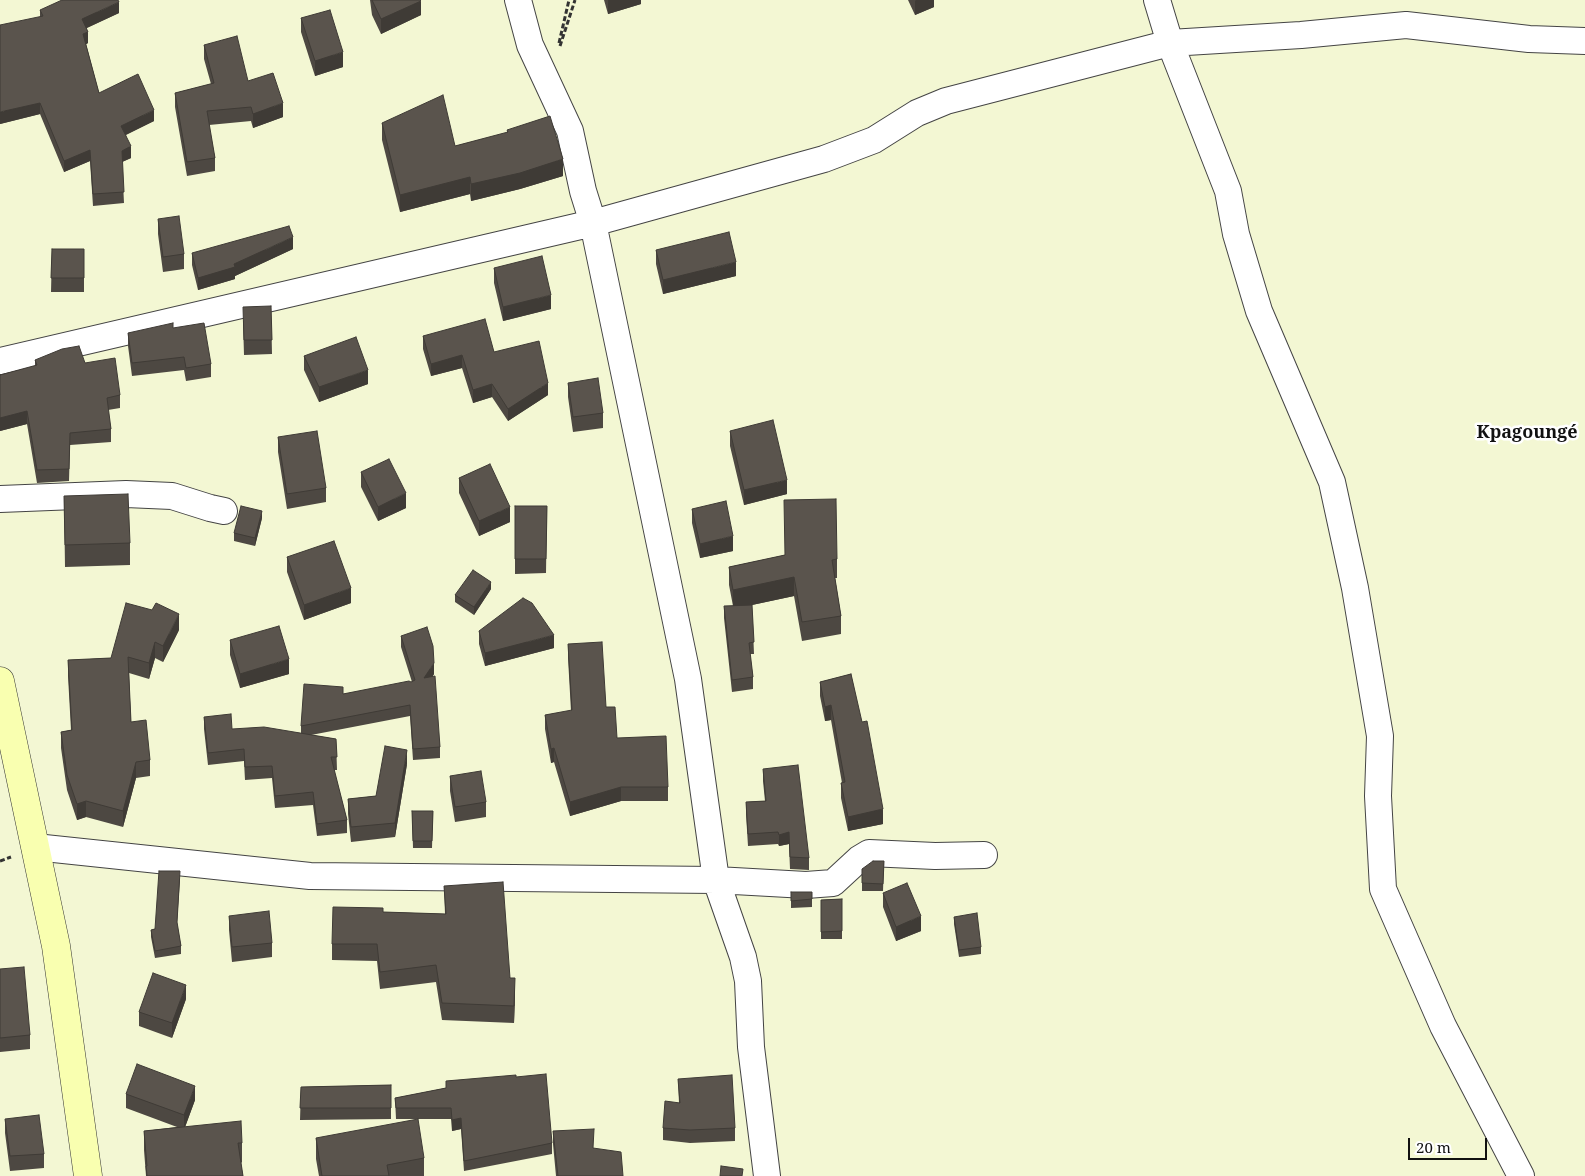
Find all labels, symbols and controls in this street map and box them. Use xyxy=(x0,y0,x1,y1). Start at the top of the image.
district label: Kpagoungé xyxy=(1476,422,1578,444)
scale bar xyxy=(1410,1128,1489,1160)
text: 20 m xyxy=(1416,1137,1451,1157)

